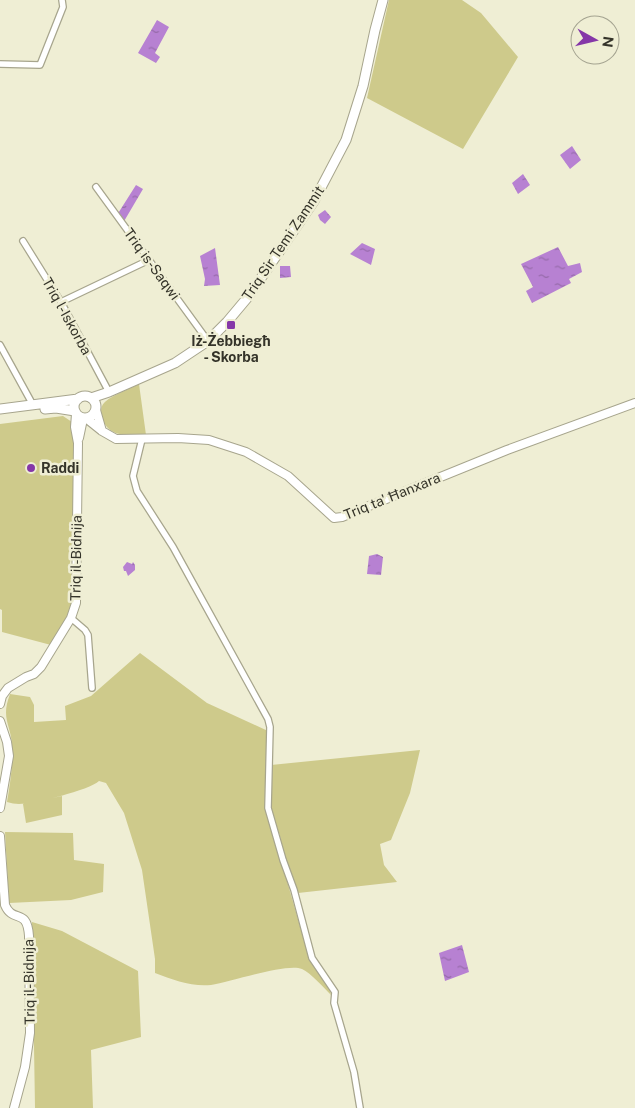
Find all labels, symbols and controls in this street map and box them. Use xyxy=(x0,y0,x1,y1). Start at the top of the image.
north arrow xyxy=(570,15,620,65)
text: N xyxy=(599,35,617,48)
street label: Triq Sir Temi Zammit xyxy=(239,183,327,303)
street label: Triq is-Saqwi xyxy=(121,225,183,303)
street label: Triq l-Iskorba xyxy=(39,275,95,357)
marker: Iż-Żebbiegħ - Skorba xyxy=(225,319,237,331)
place label: Iż-Żebbiegħ - Skorba xyxy=(191,332,271,365)
place label: Raddi xyxy=(41,460,79,476)
marker: Raddi xyxy=(25,462,37,474)
street label: Triq ta' Ħanxara xyxy=(341,469,443,523)
street label: Triq il-Bidnija xyxy=(67,515,85,601)
street label: Triq il-Bidnija xyxy=(20,939,38,1025)

